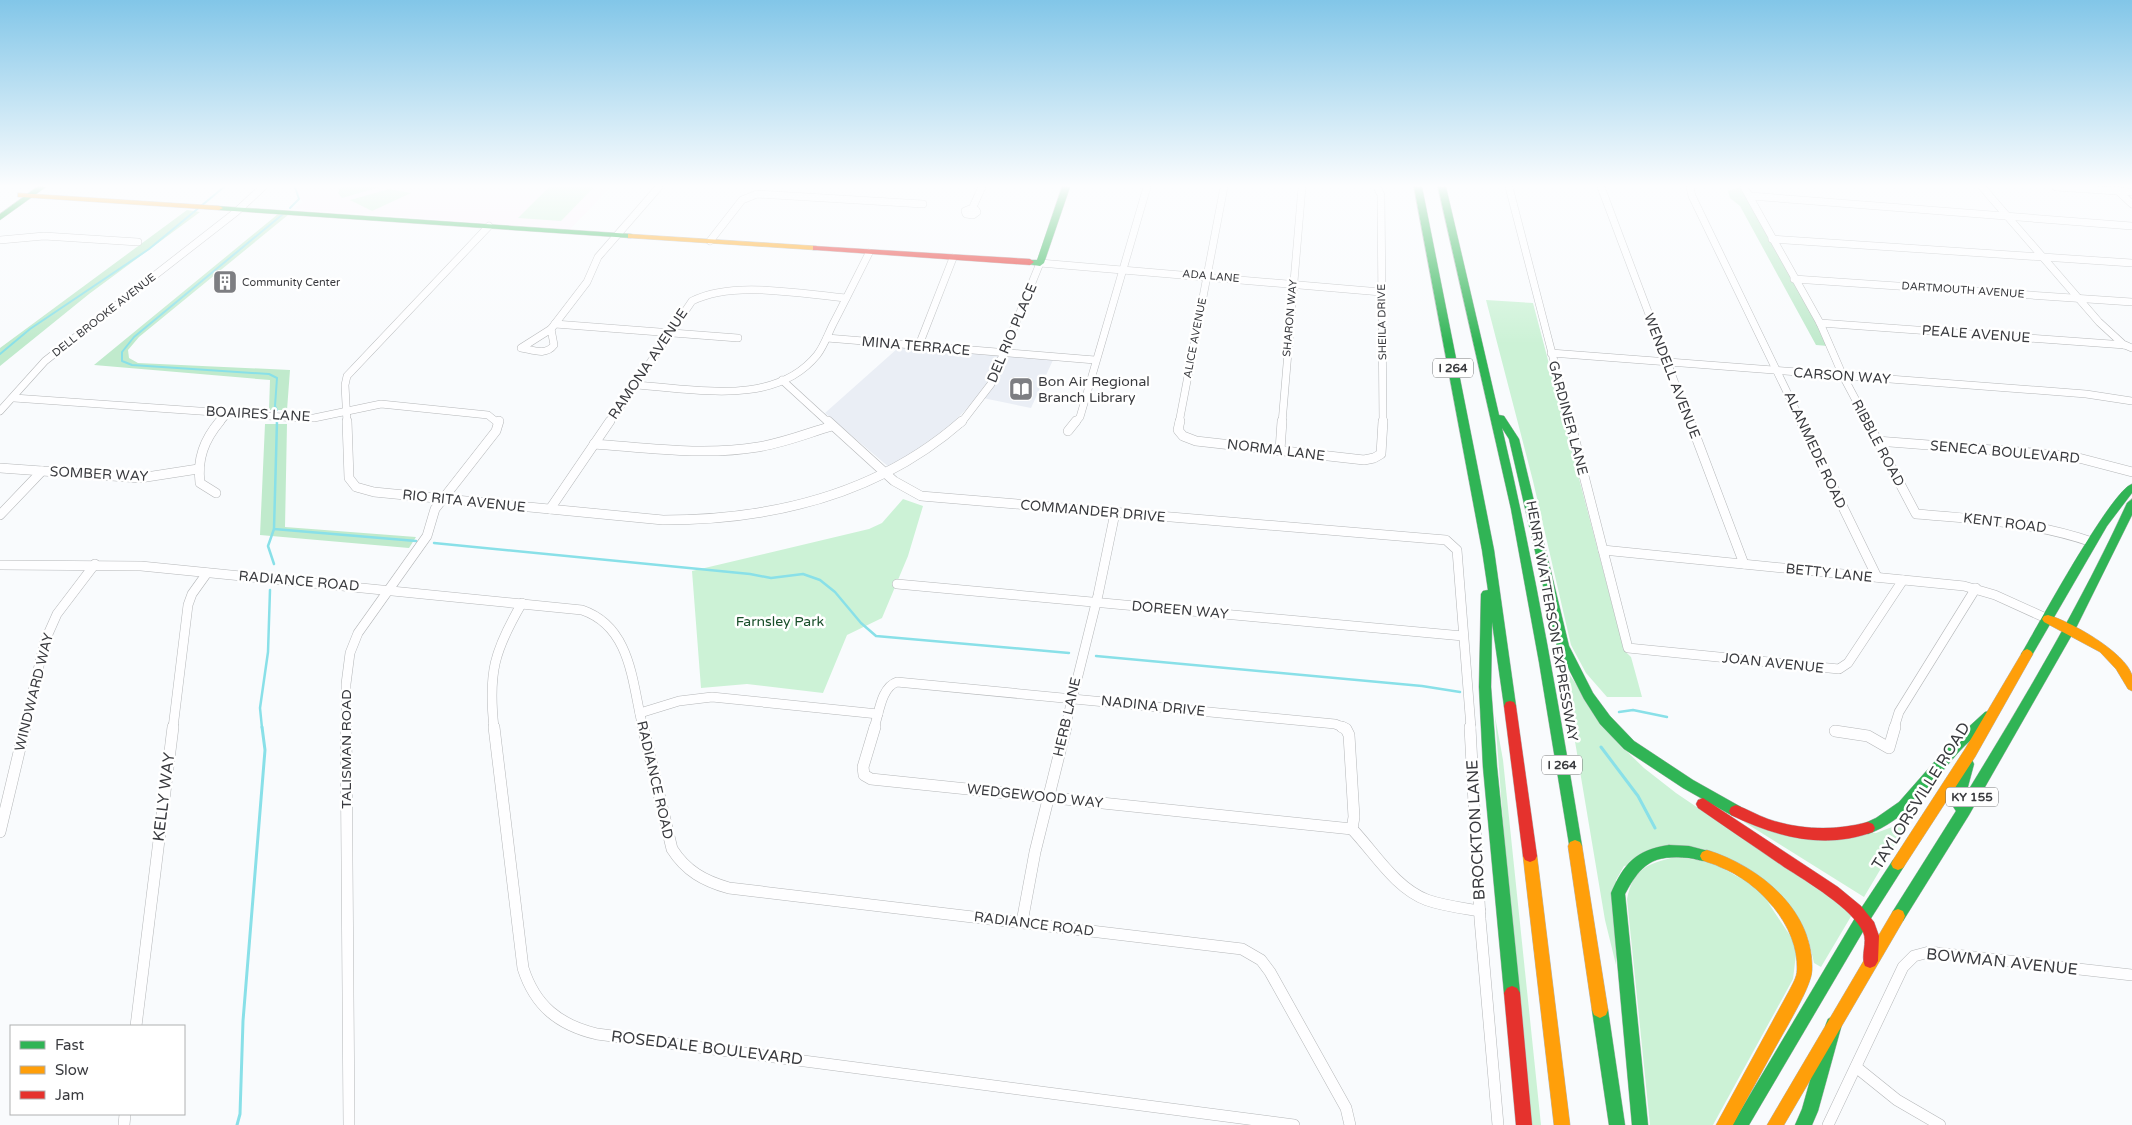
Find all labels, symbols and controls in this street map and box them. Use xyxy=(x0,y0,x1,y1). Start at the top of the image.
street label: ADA LANE xyxy=(1182,267,1240,285)
building icon: Community Center xyxy=(212,269,238,295)
street label: DELL BROOKE AVENUE xyxy=(50,270,158,360)
place label: Community Center xyxy=(242,276,341,289)
street label: SHARON WAY xyxy=(1280,279,1300,357)
street label: DARTMOUTH AVENUE xyxy=(1901,279,2025,301)
street label: DEL RIO PLACE xyxy=(983,281,1041,385)
street label: SHEILA DRIVE xyxy=(1375,284,1389,360)
street label: ALICE AVENUE xyxy=(1181,297,1209,379)
street label: RAMONA AVENUE xyxy=(605,305,691,423)
street label: WENDELL AVENUE xyxy=(1640,311,1704,441)
street label: PEALE AVENUE xyxy=(1921,322,2031,346)
street label: MINA TERRACE xyxy=(861,333,971,359)
road number: I 264 xyxy=(1433,358,1473,378)
street label: GARDINER LANE xyxy=(1545,359,1591,477)
street label: CARSON WAY xyxy=(1793,364,1891,388)
place label: Bon Air Regional Branch Library xyxy=(1038,373,1150,406)
library icon: Bon Air Regional Branch Library xyxy=(1008,376,1034,402)
street label: ALANMEDE ROAD xyxy=(1780,389,1850,511)
street label: RIBBLE ROAD xyxy=(1848,397,1908,489)
street label: BOAIRES LANE xyxy=(205,403,311,425)
street label: NORMA LANE xyxy=(1226,436,1326,464)
street label: SENECA BOULEVARD xyxy=(1929,437,2081,467)
street label: SOMBER WAY xyxy=(49,463,149,485)
street label: RIO RITA AVENUE xyxy=(401,486,527,516)
street label: COMMANDER DRIVE xyxy=(1020,496,1166,526)
street label: HENRY WATTERSON EXPRESSWAY xyxy=(1522,499,1582,743)
street label: KENT ROAD xyxy=(1962,509,2048,537)
street label: BETTY LANE xyxy=(1785,560,1873,586)
street label: RADIANCE ROAD xyxy=(238,567,360,595)
street label: DOREEN WAY xyxy=(1131,597,1229,623)
park label: Farnsley Park xyxy=(736,613,825,630)
street label: WINDWARD WAY xyxy=(11,631,57,753)
street label: JOAN AVENUE xyxy=(1721,649,1825,677)
street label: HERB LANE xyxy=(1050,675,1084,758)
street label: TALISMAN ROAD xyxy=(338,689,355,809)
street label: NADINA DRIVE xyxy=(1100,692,1206,720)
street label: RADIANCE ROAD xyxy=(633,719,677,841)
street label: TAYLORSVILLE ROAD xyxy=(1868,719,1974,873)
street label: KELLY WAY xyxy=(149,751,179,843)
road number: I 264 xyxy=(1542,756,1582,774)
street label: BROCKTON LANE xyxy=(1462,759,1490,901)
street label: WEDGEWOOD WAY xyxy=(966,780,1104,812)
road number: KY 155 xyxy=(1946,788,1998,806)
street label: RADIANCE ROAD xyxy=(973,908,1095,940)
street label: BOWMAN AVENUE xyxy=(1925,944,2079,980)
legend xyxy=(10,1025,185,1115)
street label: ROSEDALE BOULEVARD xyxy=(610,1026,804,1070)
text: Fast xyxy=(55,1036,85,1054)
text: Slow xyxy=(55,1061,89,1079)
text: Jam xyxy=(55,1086,84,1104)

